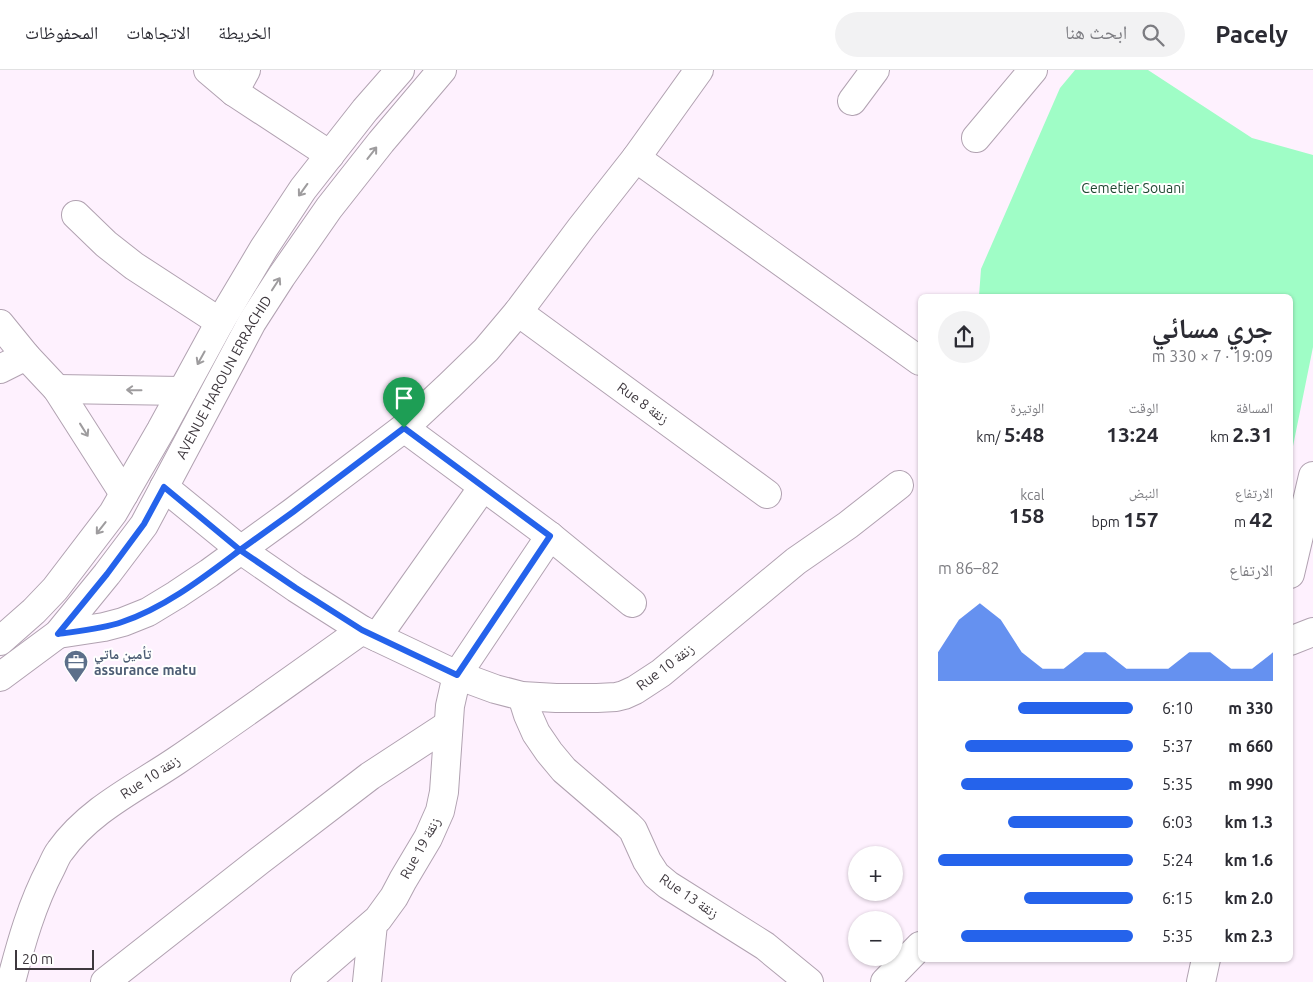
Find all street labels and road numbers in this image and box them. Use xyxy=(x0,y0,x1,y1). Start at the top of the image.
street label: AVENUE HAROUN ERRACHID xyxy=(173,293,275,462)
street label: Rue 8 زنقة xyxy=(614,379,672,428)
street label: Rue 10 زنقة xyxy=(633,640,697,695)
street label: Rue 10 زنقة xyxy=(117,752,183,803)
street label: Rue 19 زنقة xyxy=(397,815,444,882)
street label: Rue 13 زنقة xyxy=(656,870,722,922)

